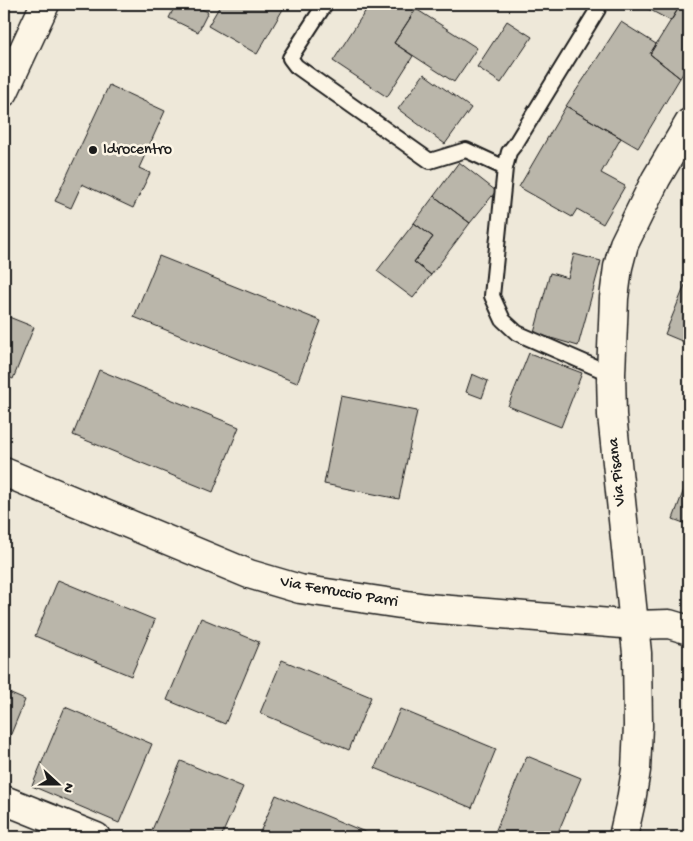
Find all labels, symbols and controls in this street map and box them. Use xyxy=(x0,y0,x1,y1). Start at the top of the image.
place label: Idrocentro xyxy=(103,141,172,160)
marker: Idrocentro xyxy=(87,144,99,156)
street label: Via Pisana xyxy=(605,436,631,508)
street label: Via Ferruccio Parri xyxy=(278,573,399,613)
north arrow xyxy=(32,758,82,808)
text: N xyxy=(58,780,77,795)

